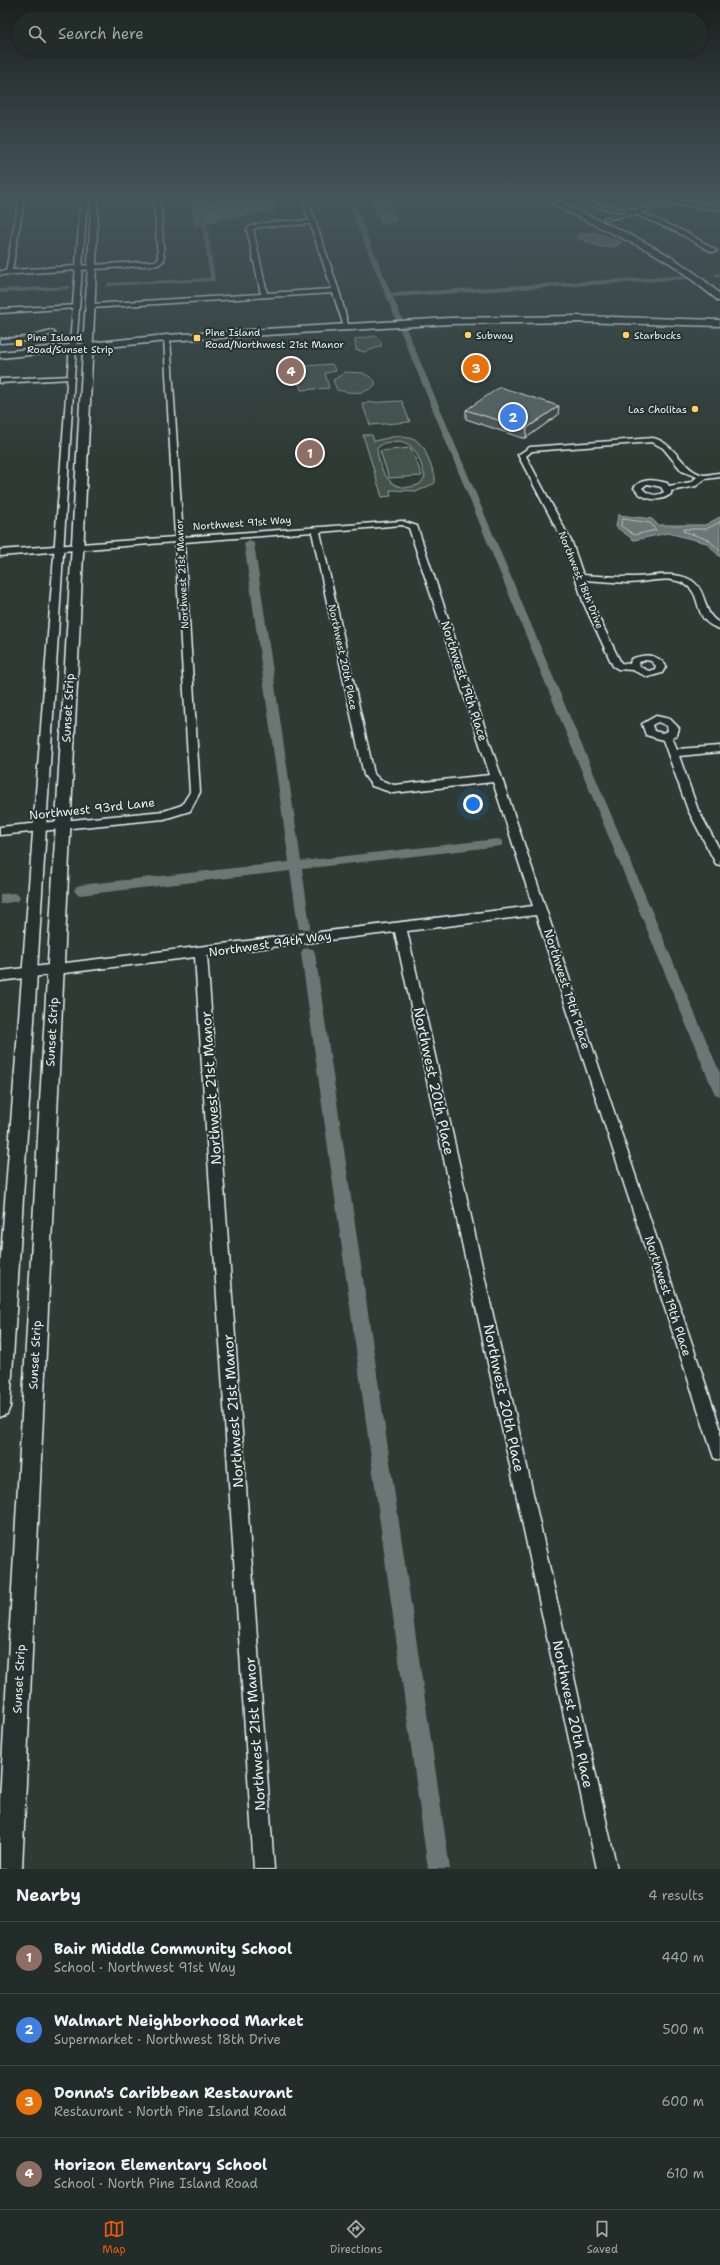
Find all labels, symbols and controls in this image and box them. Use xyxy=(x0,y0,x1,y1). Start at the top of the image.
search box xyxy=(12,12,708,56)
icon: search xyxy=(26,23,48,45)
text: Search here xyxy=(58,24,144,44)
place label: Pine Island Road/Northwest 21st Manor xyxy=(205,326,344,351)
place label: Subway xyxy=(476,329,514,342)
place label: Starbucks xyxy=(634,329,681,342)
marker: Subway xyxy=(463,330,473,340)
marker: Starbucks xyxy=(621,330,631,340)
place label: Pine Island Road/Sunset Strip xyxy=(27,331,114,356)
marker: Pine Island Road/Northwest 21st Manor xyxy=(192,333,202,343)
marker: Pine Island Road/Sunset Strip xyxy=(14,338,24,348)
pin: 3 xyxy=(463,353,489,383)
pin: 4 xyxy=(278,356,304,386)
pin: 2 xyxy=(500,402,526,432)
place label: Las Cholitas xyxy=(628,403,687,416)
marker: Las Cholitas xyxy=(690,404,700,414)
pin: 1 xyxy=(297,438,323,468)
street label: Northwest 91st Way xyxy=(192,513,292,533)
street label: Northwest 21st Manor xyxy=(173,518,191,629)
street label: Northwest 18th Drive xyxy=(555,529,607,631)
street label: Northwest 20th Place xyxy=(325,603,361,711)
street label: Northwest 19th Place xyxy=(437,619,491,743)
street label: Sunset Strip xyxy=(58,673,78,743)
street label: Northwest 93rd Lane xyxy=(28,794,156,824)
your location xyxy=(463,794,483,814)
street label: Northwest 94th Way xyxy=(208,927,332,961)
street label: Northwest 19th Place xyxy=(540,927,594,1051)
street label: Sunset Strip xyxy=(42,997,62,1067)
street label: Northwest 20th Place xyxy=(410,1005,459,1157)
street label: Northwest 21st Manor xyxy=(197,1010,225,1166)
street label: Northwest 19th Place xyxy=(641,1234,695,1358)
street label: Sunset Strip xyxy=(25,1320,45,1390)
street label: Northwest 20th Place xyxy=(480,1322,529,1474)
street label: Northwest 21st Manor xyxy=(219,1333,247,1489)
street label: Northwest 20th Place xyxy=(549,1638,598,1790)
street label: Sunset Strip xyxy=(9,1644,29,1714)
street label: Northwest 21st Manor xyxy=(241,1656,269,1812)
text: Nearby xyxy=(16,1884,81,1906)
text: 4 results xyxy=(648,1887,704,1904)
text: Bair Middle Community School xyxy=(54,1939,292,1959)
text: 1 xyxy=(26,1949,32,1966)
text: 440 m xyxy=(662,1949,704,1966)
text: School · Northwest 91st Way xyxy=(54,1959,236,1976)
text: Walmart Neighborhood Market xyxy=(54,2011,304,2031)
text: 2 xyxy=(24,2021,34,2038)
text: 500 m xyxy=(662,2021,704,2038)
text: Supermarket · Northwest 18th Drive xyxy=(54,2031,281,2048)
text: Donna's Caribbean Restaurant xyxy=(54,2083,293,2103)
text: 3 xyxy=(24,2093,34,2110)
text: 600 m xyxy=(661,2093,704,2110)
text: Restaurant · North Pine Island Road xyxy=(54,2103,286,2120)
text: Horizon Elementary School xyxy=(54,2155,267,2175)
text: 4 xyxy=(24,2165,34,2182)
text: 610 m xyxy=(666,2165,704,2182)
text: School · North Pine Island Road xyxy=(54,2175,258,2192)
tab: Map xyxy=(102,2218,126,2257)
tab: Directions xyxy=(330,2218,382,2257)
tab: Saved xyxy=(587,2218,618,2257)

